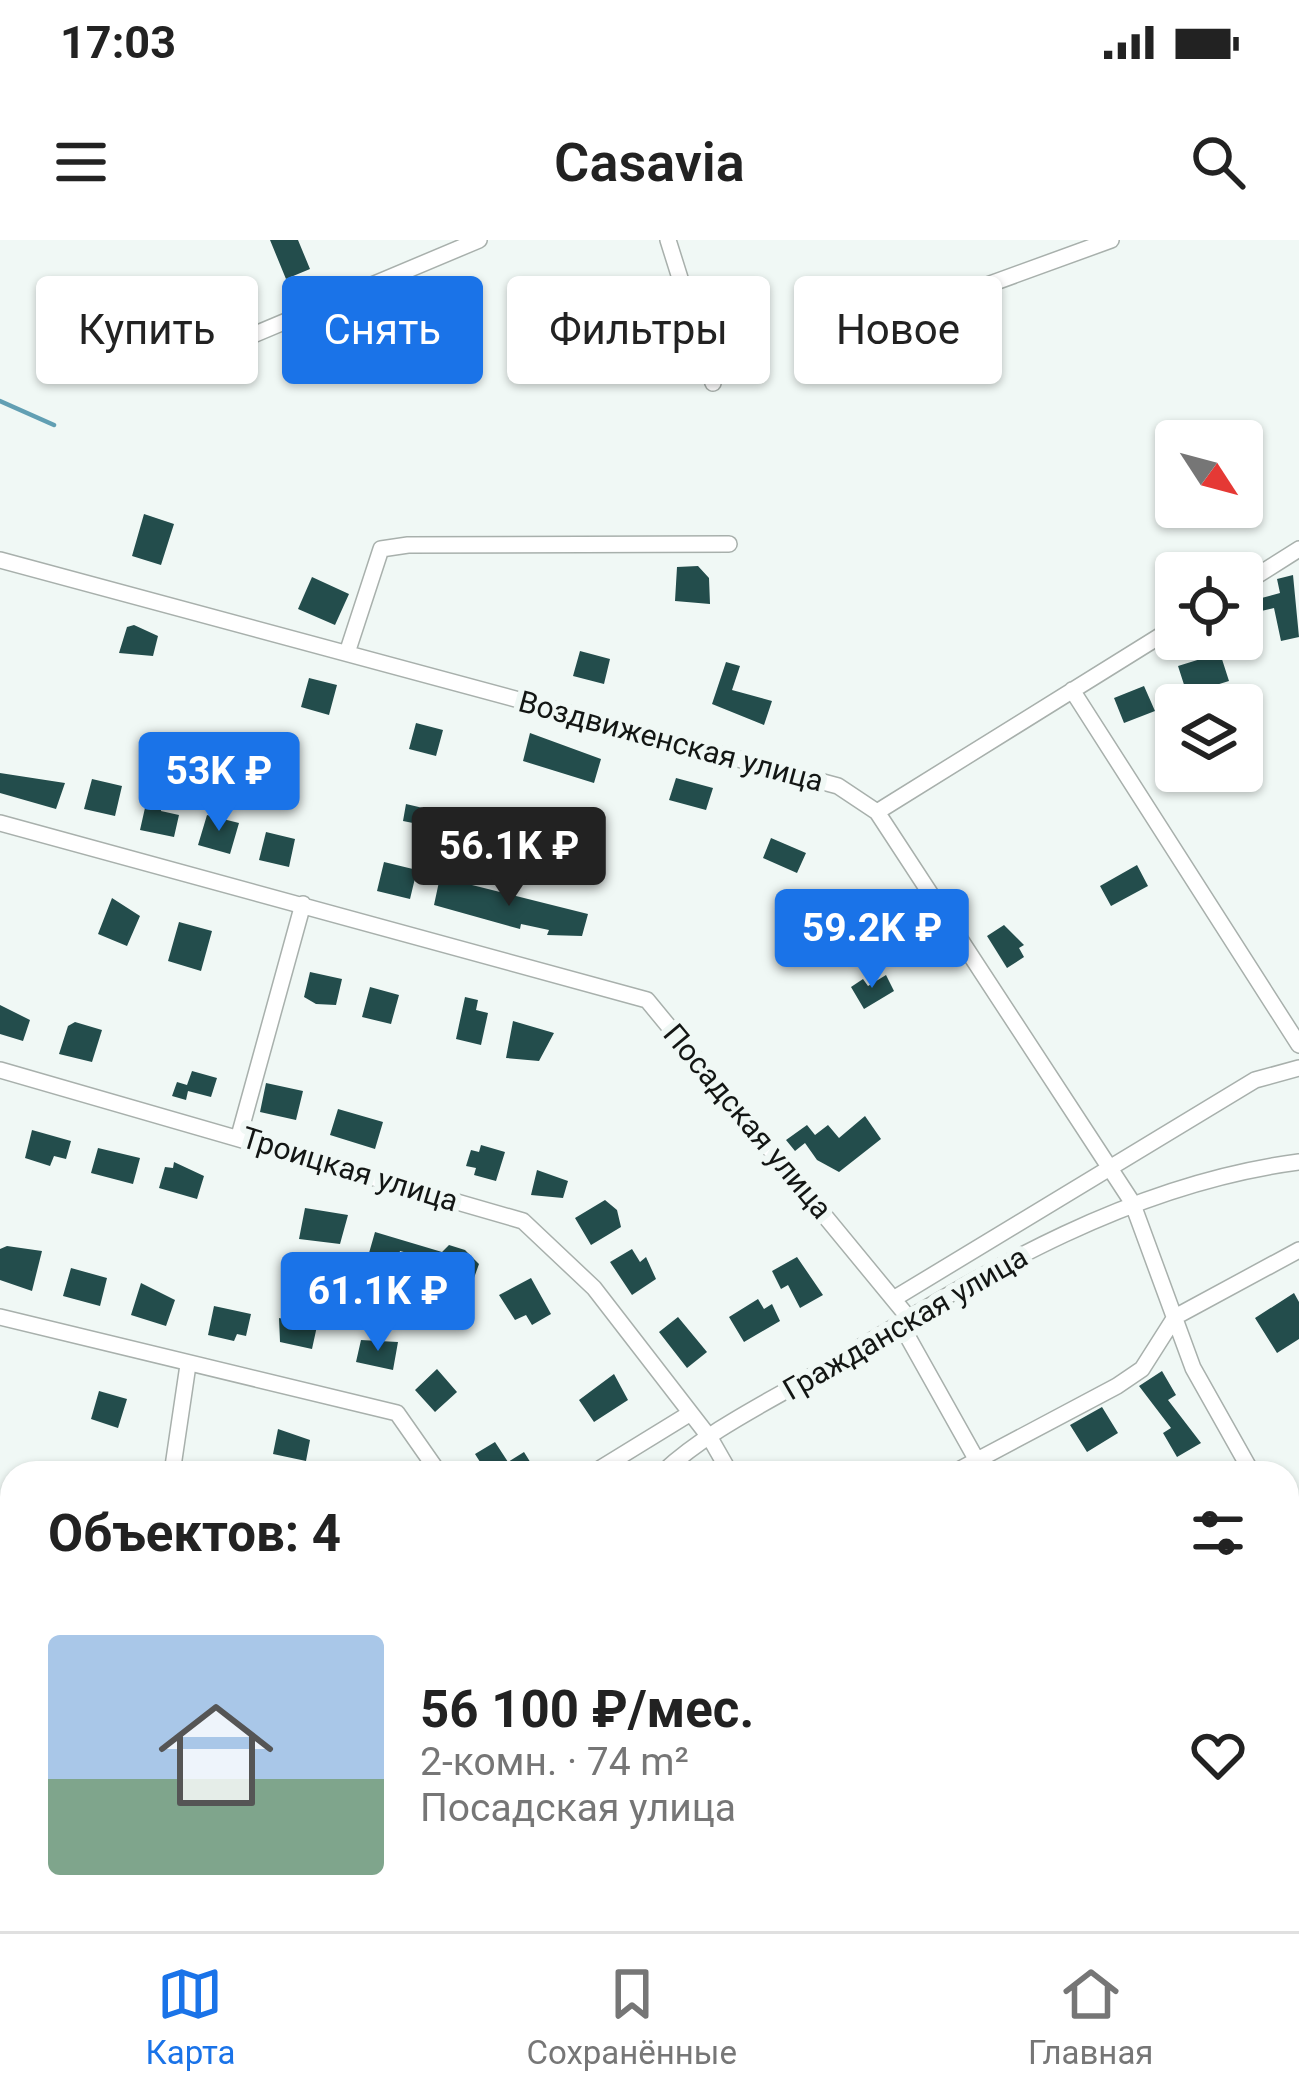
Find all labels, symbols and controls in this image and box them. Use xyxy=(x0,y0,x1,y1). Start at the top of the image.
text: 17:03 xyxy=(60,16,176,69)
icon: menu xyxy=(48,129,114,195)
icon: search xyxy=(1185,129,1251,195)
text: Casavia xyxy=(554,131,745,194)
chip: Купить xyxy=(36,276,258,384)
chip: Снять xyxy=(282,276,483,384)
chip: Фильтры xyxy=(507,276,770,384)
chip: Новое xyxy=(794,276,1002,384)
north arrow xyxy=(1155,420,1263,528)
map controls xyxy=(1155,420,1263,792)
button: locate xyxy=(1155,552,1263,660)
street label: Воздвиженская улица xyxy=(515,683,827,799)
button: layers xyxy=(1155,684,1263,792)
pin: 53K ₽ xyxy=(135,732,303,834)
text: 53K ₽ xyxy=(166,748,272,794)
pin: 56.1K ₽ xyxy=(398,807,620,909)
text: 56.1K ₽ xyxy=(439,823,579,869)
pin: 59.2K ₽ xyxy=(761,889,983,991)
text: 59.2K ₽ xyxy=(802,905,942,951)
street label: Посадская улица xyxy=(656,1017,840,1225)
street label: Троицкая улица xyxy=(238,1119,462,1219)
street label: Гражданская улица xyxy=(777,1239,1033,1407)
pin: 61.1K ₽ xyxy=(267,1252,489,1354)
text: 61.1K ₽ xyxy=(308,1268,448,1314)
icon: filters xyxy=(1185,1500,1251,1566)
text: Объектов: 4 xyxy=(48,1504,341,1563)
text: 56 100 ₽/мес. xyxy=(420,1680,754,1739)
icon: home xyxy=(144,1683,288,1827)
icon: heart xyxy=(1185,1722,1251,1788)
text: 2-комн. · 74 m² xyxy=(420,1739,689,1785)
text: Посадская улица xyxy=(420,1785,736,1831)
tab: Карта xyxy=(146,1961,235,2072)
tab: Сохранённые xyxy=(526,1961,737,2072)
tab: Главная xyxy=(1028,1961,1153,2072)

